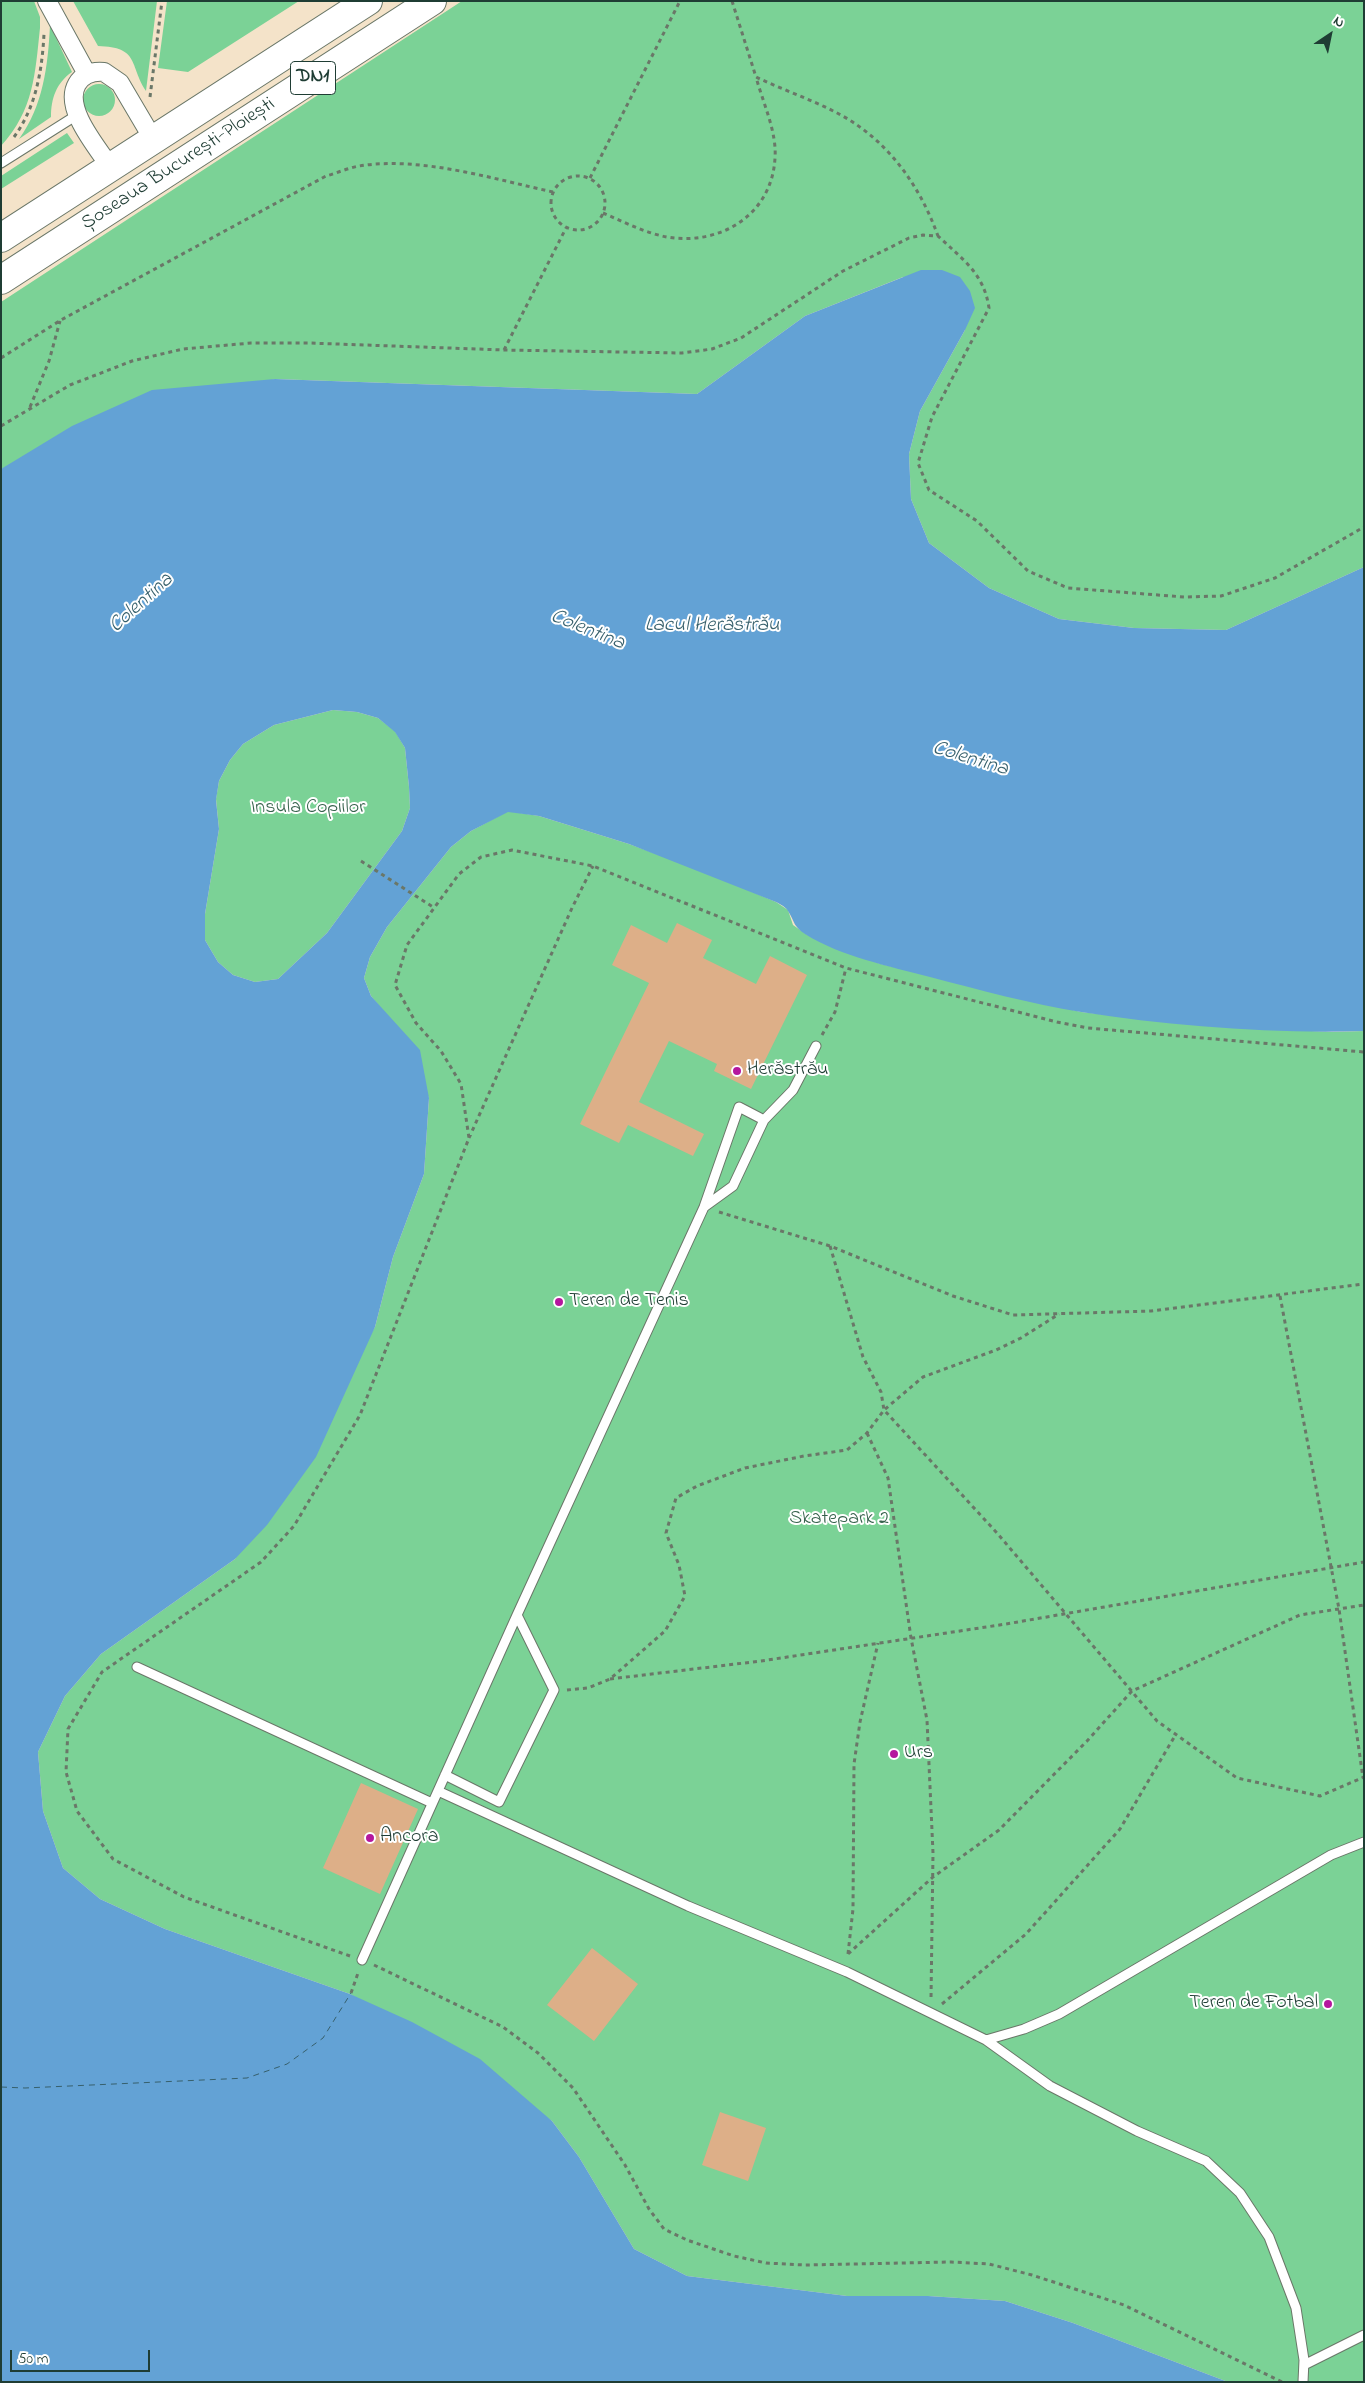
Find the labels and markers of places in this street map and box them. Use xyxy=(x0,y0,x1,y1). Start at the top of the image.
place label: Herăstrău xyxy=(747,1059,828,1083)
marker: Herăstrău xyxy=(731,1065,743,1077)
place label: Teren de Tenis xyxy=(569,1290,689,1314)
marker: Teren de Tenis xyxy=(553,1296,565,1308)
place label: Urs xyxy=(904,1742,933,1766)
marker: Urs xyxy=(888,1748,900,1760)
place label: Ancora xyxy=(380,1826,438,1850)
marker: Ancora xyxy=(364,1832,376,1844)
place label: Teren de Fotbal xyxy=(1189,1992,1318,2016)
marker: Teren de Fotbal xyxy=(1322,1998,1334,2010)

